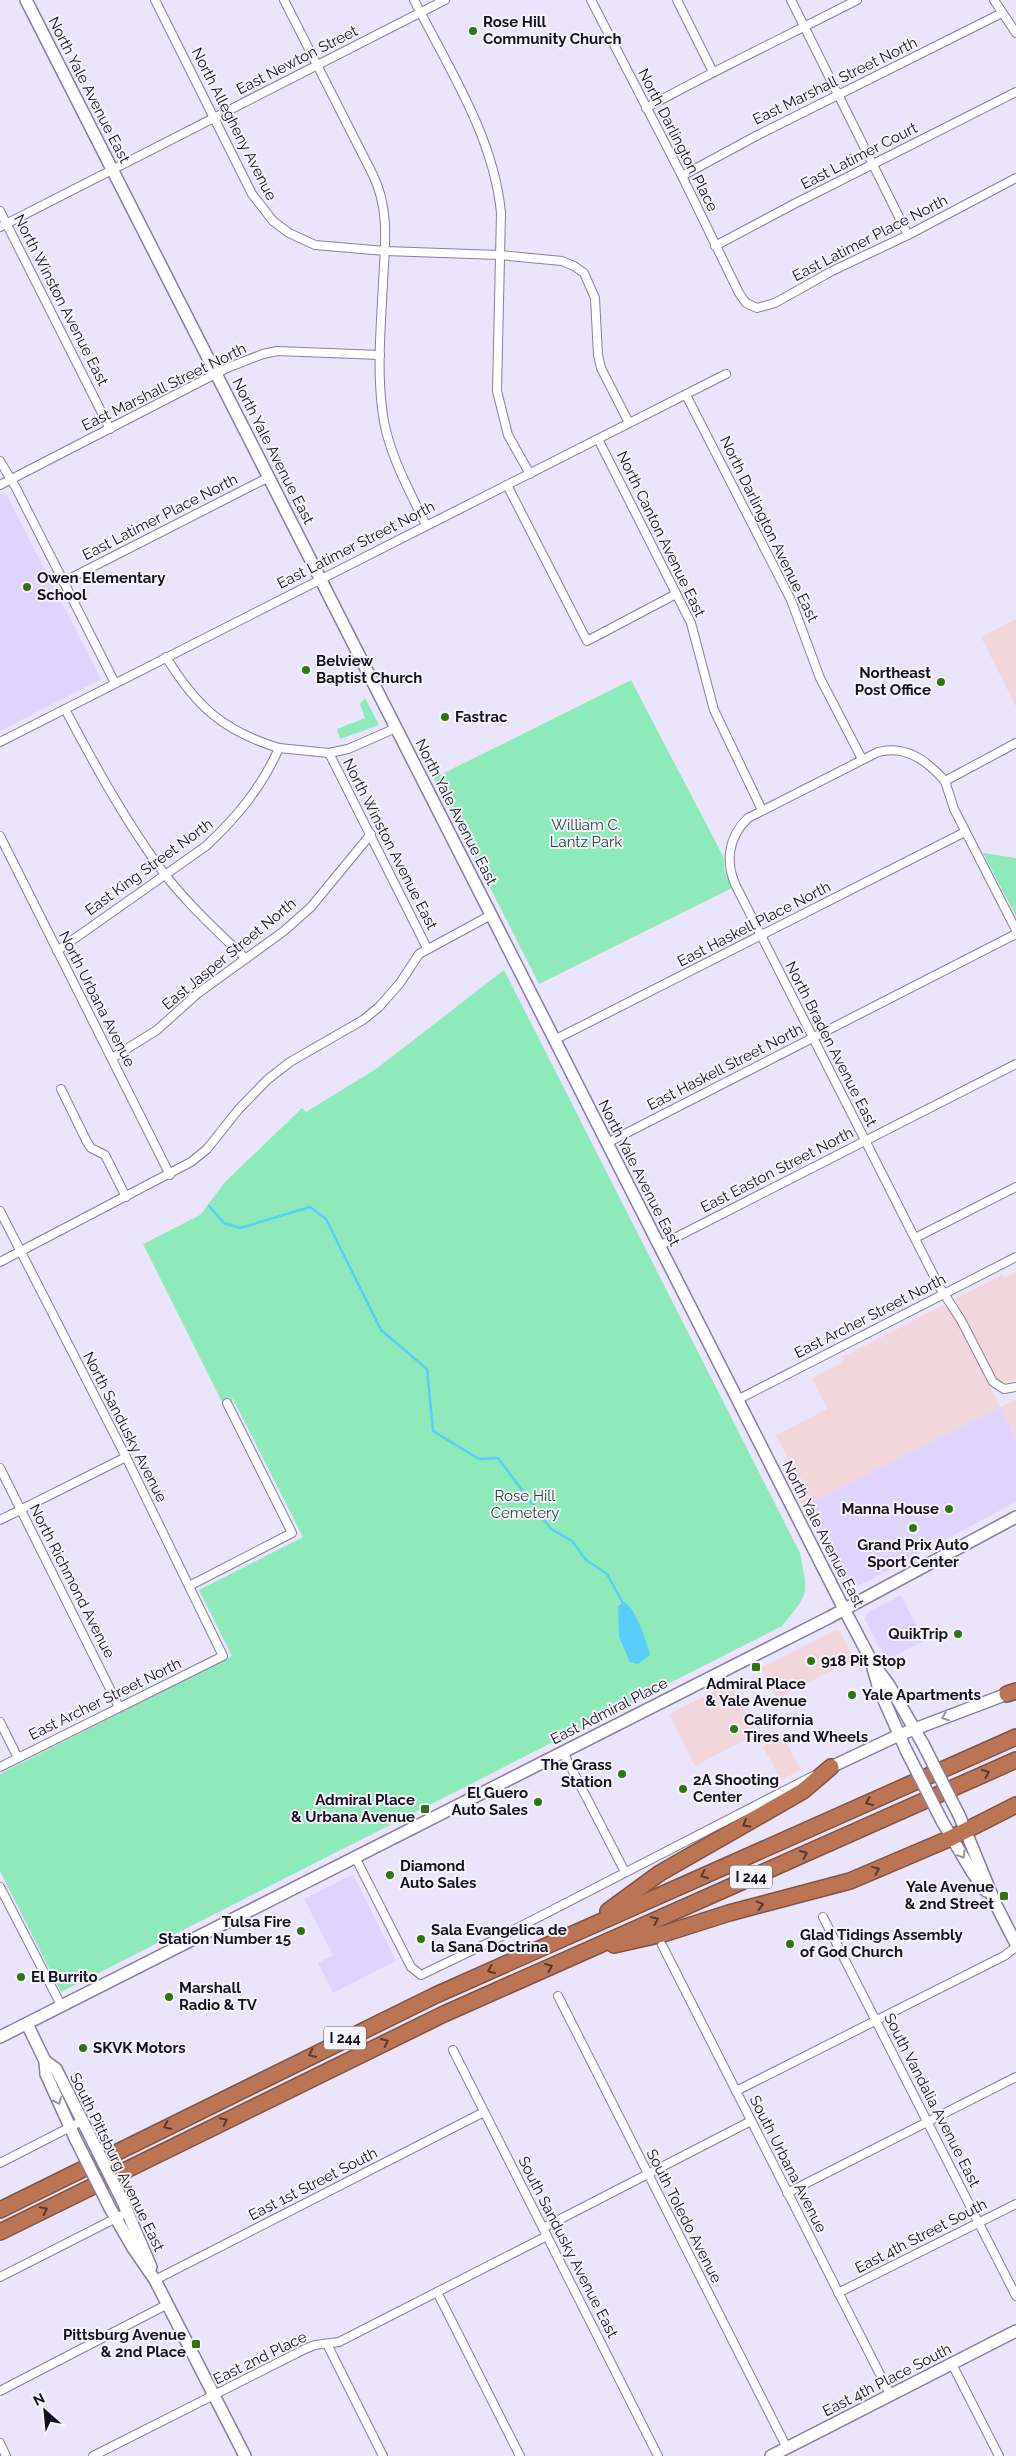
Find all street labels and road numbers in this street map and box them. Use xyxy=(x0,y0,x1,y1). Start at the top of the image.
street label: North Yale Avenue East xyxy=(44,14,134,166)
street label: East Newton Street xyxy=(233,22,361,98)
street label: East Marshall Street North xyxy=(750,33,920,129)
street label: North Allegheny Avenue xyxy=(188,45,280,204)
street label: North Darlington Place xyxy=(634,66,722,214)
street label: East Latimer Court xyxy=(798,119,920,193)
street label: East Latimer Place North xyxy=(789,191,951,285)
street label: North Winston Avenue East xyxy=(10,211,112,389)
street label: East Marshall Street North xyxy=(79,339,249,435)
street label: North Yale Avenue East xyxy=(228,375,318,527)
street label: North Darlington Avenue East xyxy=(716,433,822,625)
street label: North Canton Avenue East xyxy=(613,448,709,620)
street label: East Latimer Place North xyxy=(79,470,241,564)
street label: East Latimer Street North xyxy=(274,497,438,593)
street label: North Yale Avenue East xyxy=(411,736,501,888)
street label: North Winston Avenue East xyxy=(339,755,441,933)
street label: East King Street North xyxy=(82,815,216,919)
street label: East Haskell Place North xyxy=(674,878,834,970)
street label: East Jasper Street North xyxy=(158,894,300,1014)
street label: North Urbana Avenue xyxy=(55,928,139,1070)
street label: North Braden Avenue East xyxy=(781,958,881,1130)
street label: East Haskell Street North xyxy=(644,1020,806,1114)
street label: North Yale Avenue East xyxy=(594,1097,684,1249)
street label: East Easton Street North xyxy=(698,1124,856,1216)
street label: East Archer Street North xyxy=(791,1270,949,1362)
street label: North Sandusky Avenue xyxy=(79,1349,171,1505)
street label: North Yale Avenue East xyxy=(778,1458,868,1610)
street label: North Richmond Avenue xyxy=(25,1501,119,1661)
street label: East Archer Street North xyxy=(26,1654,184,1744)
street label: East Admiral Place xyxy=(548,1674,671,1748)
road number: I 244 xyxy=(730,1865,772,1888)
street label: South Vandalia Avenue East xyxy=(880,2010,984,2190)
road number: I 244 xyxy=(324,2026,366,2050)
street label: South Pittsburg Avenue East xyxy=(66,2070,168,2254)
street label: South Urbana Avenue xyxy=(746,2092,830,2236)
street label: East 1st Street South xyxy=(246,2144,380,2224)
street label: South Toledo Avenue xyxy=(642,2146,726,2286)
street label: South Sandusky Avenue East xyxy=(514,2153,622,2341)
street label: East 4th Street South xyxy=(852,2195,990,2277)
street label: East 2nd Place xyxy=(210,2328,310,2388)
street label: East 4th Place South xyxy=(820,2340,954,2420)

